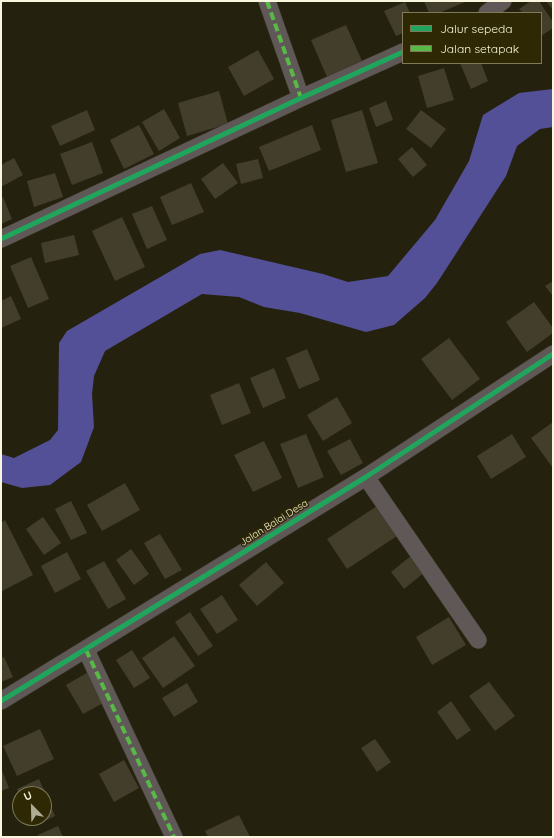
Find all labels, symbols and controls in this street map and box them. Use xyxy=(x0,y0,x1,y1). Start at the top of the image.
legend xyxy=(402,12,542,64)
text: Jalur sepeda xyxy=(440,21,513,36)
text: Jalan setapak xyxy=(440,41,519,56)
street label: Jalan Balai Desa xyxy=(238,497,310,549)
north arrow xyxy=(12,786,52,826)
text: U xyxy=(21,788,34,804)

